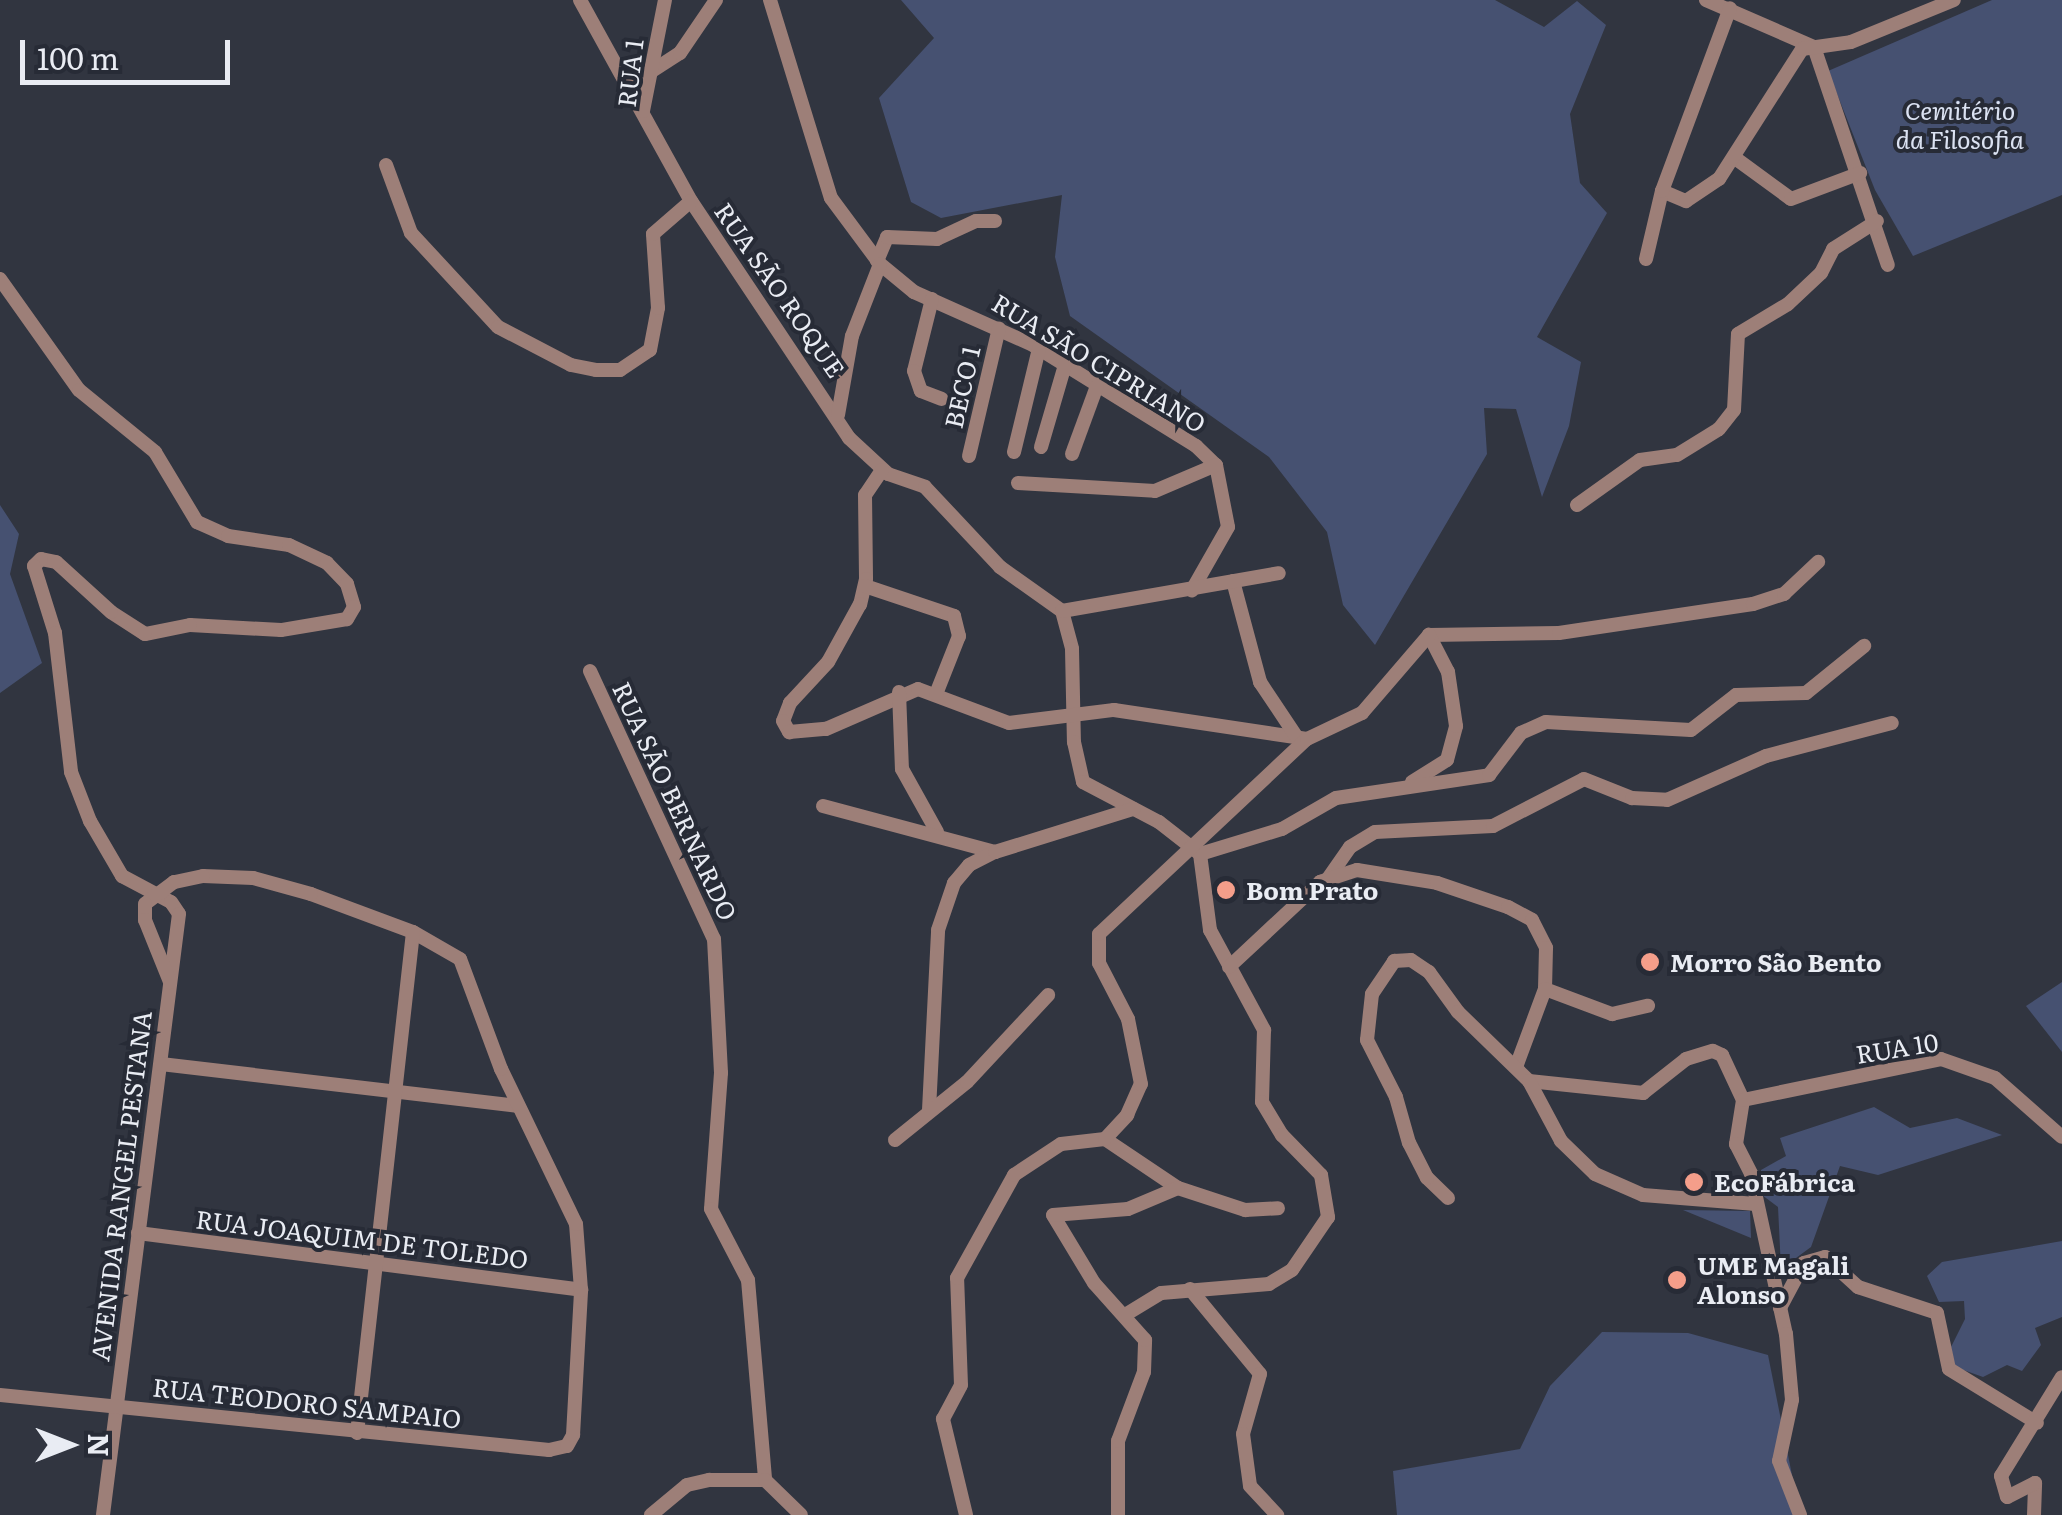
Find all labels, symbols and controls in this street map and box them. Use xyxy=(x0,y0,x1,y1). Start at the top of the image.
scale bar xyxy=(25,20,235,82)
text: 100 m xyxy=(37,35,119,79)
street label: RUA 1 xyxy=(611,37,649,109)
park label: Cemitério da Filosofia xyxy=(1896,96,2024,155)
street label: RUA SÃO ROQUE xyxy=(709,197,851,383)
street label: RUA SÃO CIPRIANO xyxy=(987,287,1211,439)
street label: BECO 1 xyxy=(938,343,986,431)
street label: RUA SÃO BERNARDO xyxy=(607,677,743,925)
place label: Bom Prato xyxy=(1246,875,1378,905)
marker: Bom Prato xyxy=(1215,879,1237,901)
place label: Morro São Bento xyxy=(1670,947,1881,977)
marker: Morro São Bento xyxy=(1639,951,1661,973)
street label: AVENIDA RANGEL PESTANA xyxy=(85,1009,157,1363)
street label: RUA 10 xyxy=(1854,1027,1940,1069)
place label: EcoFábrica xyxy=(1714,1167,1855,1197)
marker: EcoFábrica xyxy=(1683,1171,1705,1193)
street label: RUA JOAQUIM DE TOLEDO xyxy=(194,1204,530,1274)
place label: UME Magali Alonso xyxy=(1697,1251,1849,1310)
marker: UME Magali Alonso xyxy=(1666,1269,1688,1291)
street label: RUA TEODORO SAMPAIO xyxy=(151,1372,463,1434)
north arrow xyxy=(20,1395,120,1495)
text: N xyxy=(79,1433,121,1457)

